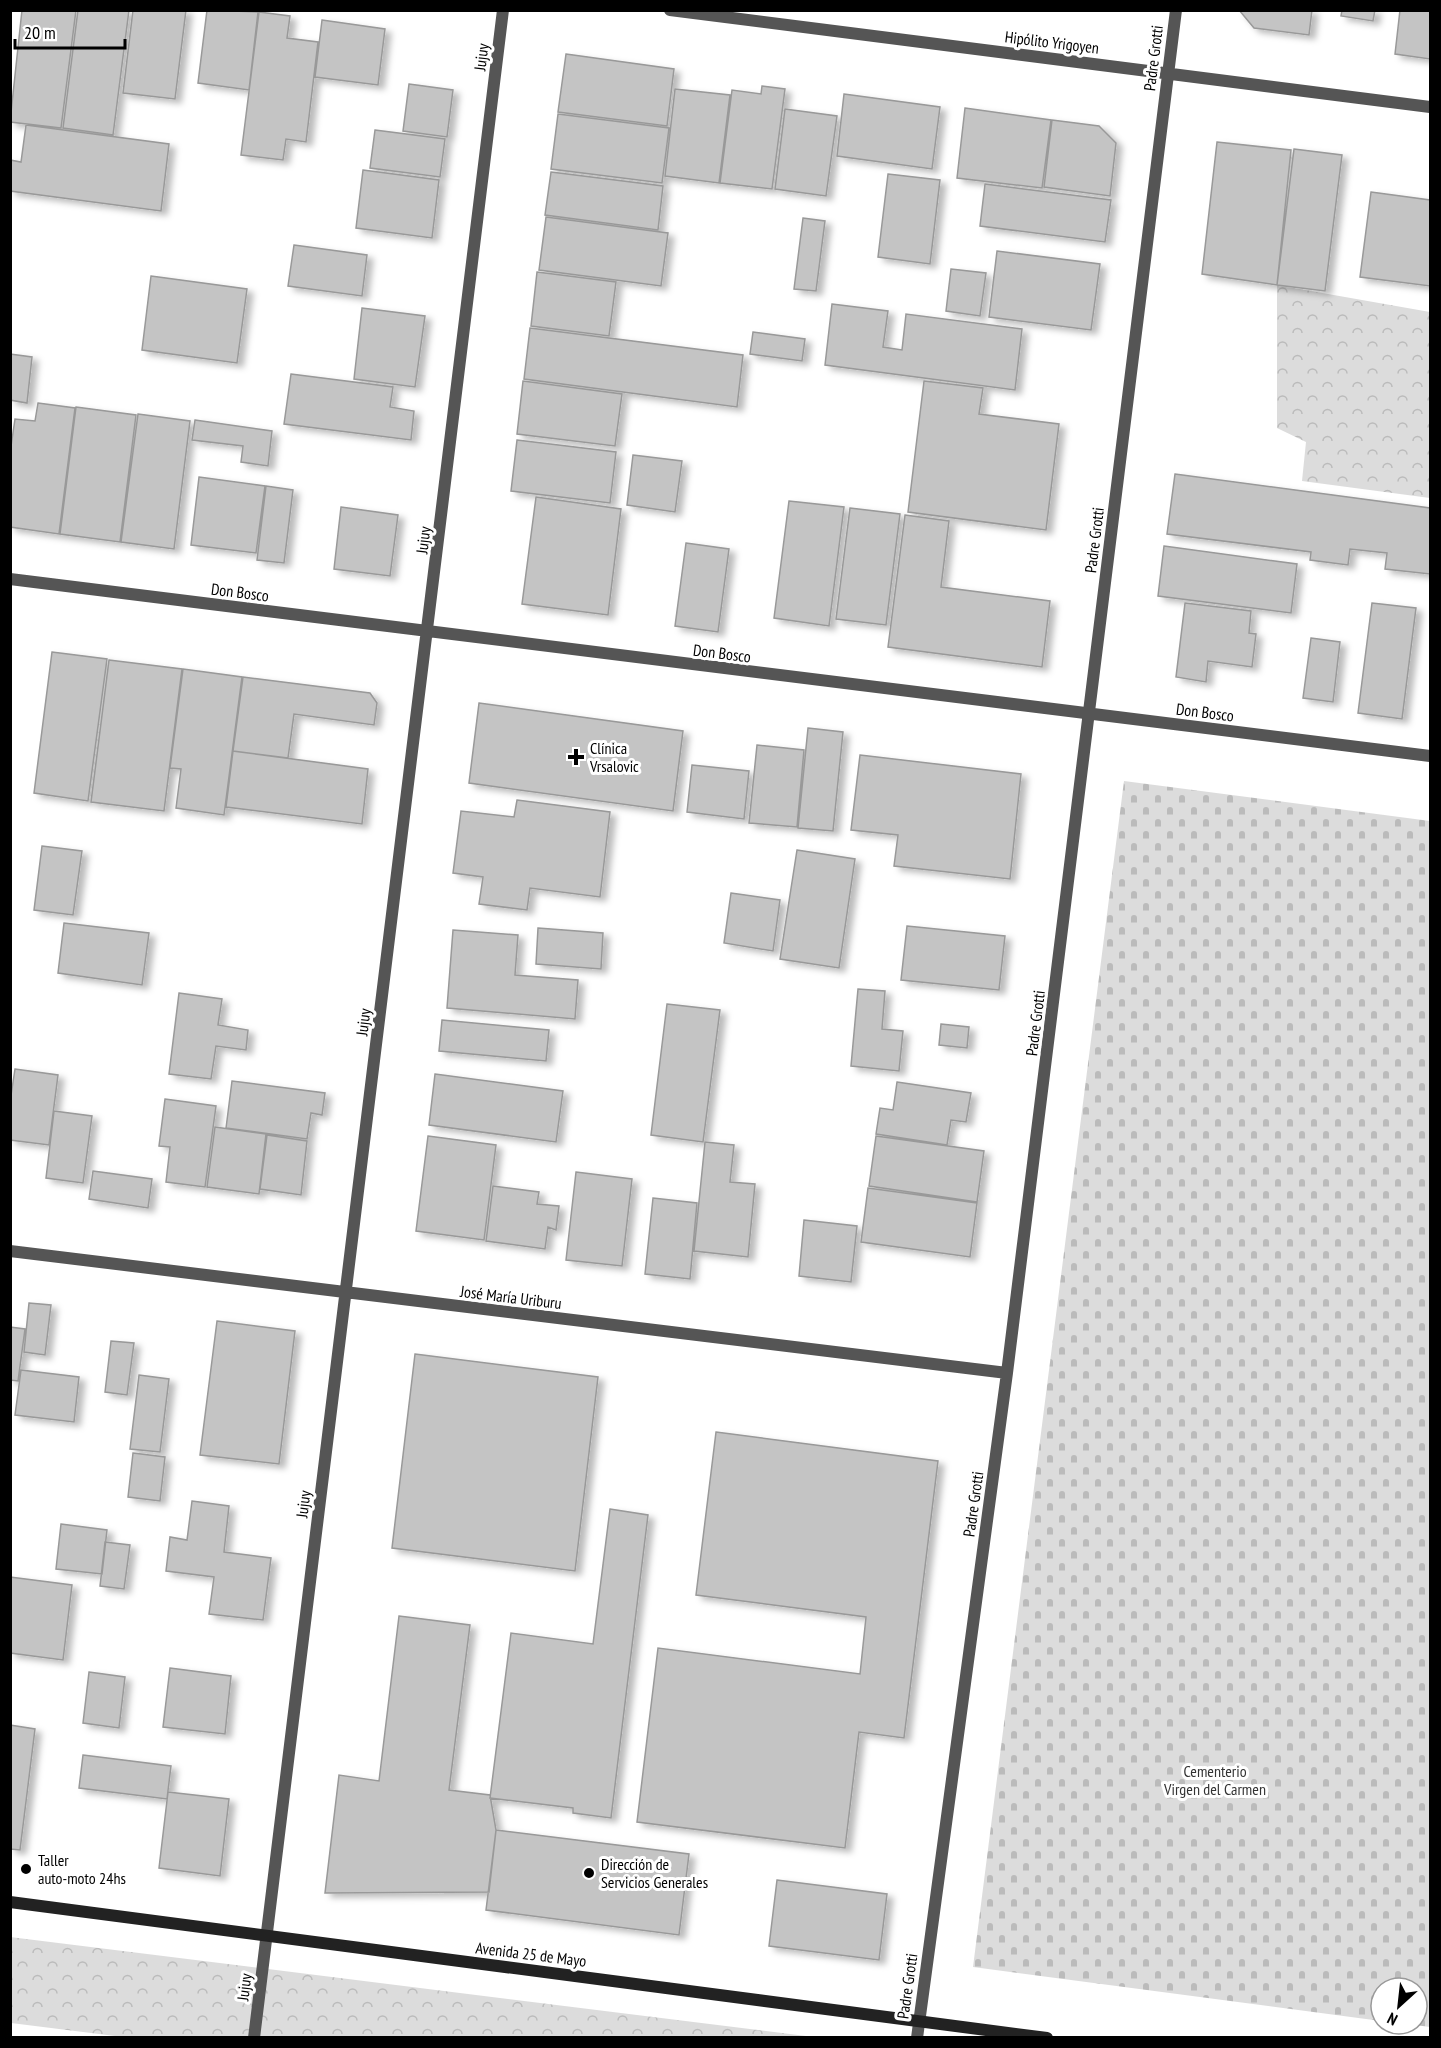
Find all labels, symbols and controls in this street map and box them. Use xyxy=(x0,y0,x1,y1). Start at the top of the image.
scale bar xyxy=(15,12,124,50)
text: 20 m xyxy=(24,21,56,44)
street label: Padre Grotti xyxy=(1139,24,1167,92)
street label: Hipólito Yrigoyen xyxy=(1004,26,1100,58)
street label: Jujuy xyxy=(469,42,493,73)
street label: Padre Grotti xyxy=(1080,506,1108,574)
street label: Jujuy xyxy=(411,525,435,556)
street label: Don Bosco xyxy=(210,579,270,605)
street label: Don Bosco xyxy=(692,640,752,666)
street label: Don Bosco xyxy=(1175,699,1235,725)
place label: Clínica Vrsalovic xyxy=(589,738,639,776)
marker: Clínica Vrsalovic xyxy=(567,748,585,766)
street label: Padre Grotti xyxy=(1021,989,1049,1057)
street label: Jujuy xyxy=(351,1007,375,1038)
street label: José María Uriburu xyxy=(458,1281,563,1313)
street label: Padre Grotti xyxy=(959,1470,987,1538)
street label: Jujuy xyxy=(291,1489,315,1520)
park label: Cementerio Virgen del Carmen xyxy=(1163,1761,1266,1799)
place label: Taller auto-moto 24hs xyxy=(38,1850,126,1888)
place label: Dirección de Servicios Generales xyxy=(601,1854,708,1892)
marker: Taller auto-moto 24hs xyxy=(19,1862,33,1876)
marker: Dirección de Servicios Generales xyxy=(582,1866,596,1880)
street label: Avenida 25 de Mayo xyxy=(475,1937,588,1971)
street label: Padre Grotti xyxy=(893,1952,921,2020)
street label: Jujuy xyxy=(232,1972,256,2003)
north arrow xyxy=(1369,1976,1429,2036)
text: N xyxy=(1384,2008,1401,2030)

